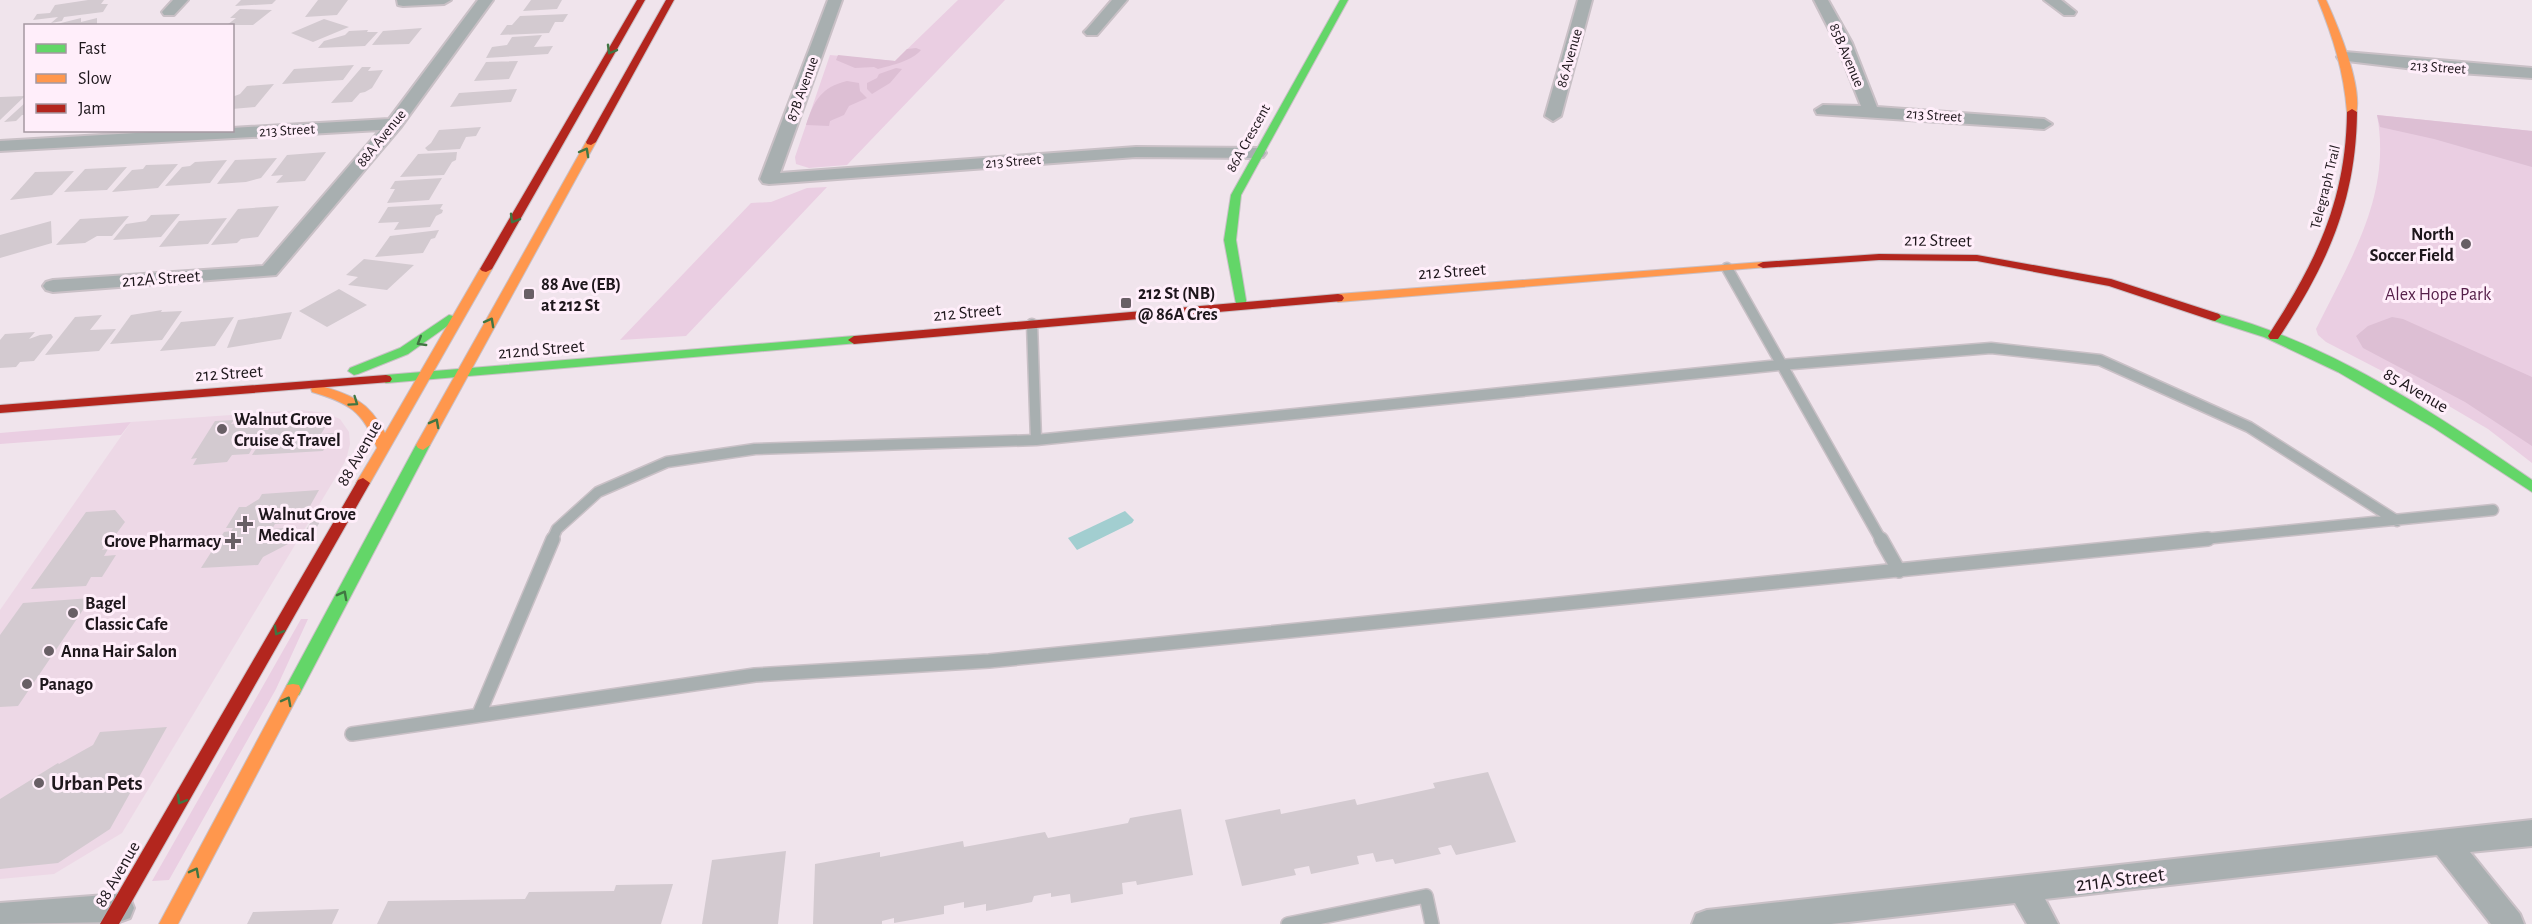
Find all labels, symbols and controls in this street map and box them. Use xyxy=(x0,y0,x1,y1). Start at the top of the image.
street label: 85B Avenue xyxy=(1826,21,1867,89)
legend xyxy=(24,24,234,132)
street label: 86 Avenue xyxy=(1554,27,1585,89)
text: Fast xyxy=(78,40,106,58)
one-way arrow xyxy=(607,44,619,55)
street label: 87B Avenue xyxy=(784,55,821,124)
street label: 213 Street xyxy=(2410,58,2467,77)
text: Slow xyxy=(78,70,111,88)
text: Jam xyxy=(78,100,106,118)
street label: 86A Crescent xyxy=(1224,101,1273,175)
street label: 213 Street xyxy=(1906,106,1963,125)
street label: 88A Avenue xyxy=(354,107,409,170)
street label: 213 Street xyxy=(259,122,316,139)
street label: Telegraph Trail xyxy=(2308,144,2343,231)
one-way arrow xyxy=(578,148,589,158)
street label: 213 Street xyxy=(985,152,1042,171)
one-way arrow xyxy=(510,213,521,223)
place label: North Soccer Field xyxy=(2370,226,2455,265)
street label: 212 Street xyxy=(1904,231,1972,251)
marker: North Soccer Field xyxy=(2459,237,2473,251)
street label: 212 Street xyxy=(1418,261,1487,283)
street label: 212A Street xyxy=(121,267,201,291)
place label: 88 Ave (EB) at 212 St xyxy=(541,276,621,315)
place label: 212 St (NB) @ 86A Cres xyxy=(1138,285,1218,324)
park label: Alex Hope Park xyxy=(2385,286,2492,304)
marker: 88 Ave (EB) at 212 St xyxy=(522,287,536,301)
marker: 212 St (NB) @ 86A Cres xyxy=(1119,296,1133,310)
street label: 212 Street xyxy=(932,301,1002,325)
one-way arrow xyxy=(483,318,494,328)
one-way arrow xyxy=(417,334,427,346)
street label: 212nd Street xyxy=(497,337,585,363)
street label: 212 Street xyxy=(195,363,264,385)
street label: 85 Avenue xyxy=(2380,365,2451,417)
one-way arrow xyxy=(347,395,358,406)
place label: Walnut Grove Cruise & Travel xyxy=(234,411,341,450)
street label: 88 Avenue xyxy=(334,418,386,489)
one-way arrow xyxy=(428,419,439,429)
marker: Walnut Grove Cruise & Travel xyxy=(215,422,229,436)
place label: Walnut Grove Medical xyxy=(258,506,356,545)
marker: Walnut Grove Medical xyxy=(236,515,254,533)
place label: Grove Pharmacy xyxy=(104,533,222,551)
marker: Grove Pharmacy xyxy=(226,534,240,548)
one-way arrow xyxy=(336,591,347,602)
place label: Bagel Classic Cafe xyxy=(85,595,168,634)
marker: Bagel Classic Cafe xyxy=(66,606,80,620)
one-way arrow xyxy=(273,625,285,635)
place label: Anna Hair Salon xyxy=(61,643,177,661)
marker: Anna Hair Salon xyxy=(42,644,56,658)
place label: Panago xyxy=(39,676,93,694)
marker: Panago xyxy=(20,677,34,691)
one-way arrow xyxy=(280,696,291,707)
place label: Urban Pets xyxy=(51,773,142,794)
marker: Urban Pets xyxy=(32,776,46,790)
one-way arrow xyxy=(176,794,188,804)
street label: 88 Avenue xyxy=(92,839,144,910)
street label: 211A Street xyxy=(2075,864,2166,895)
one-way arrow xyxy=(188,868,199,879)

